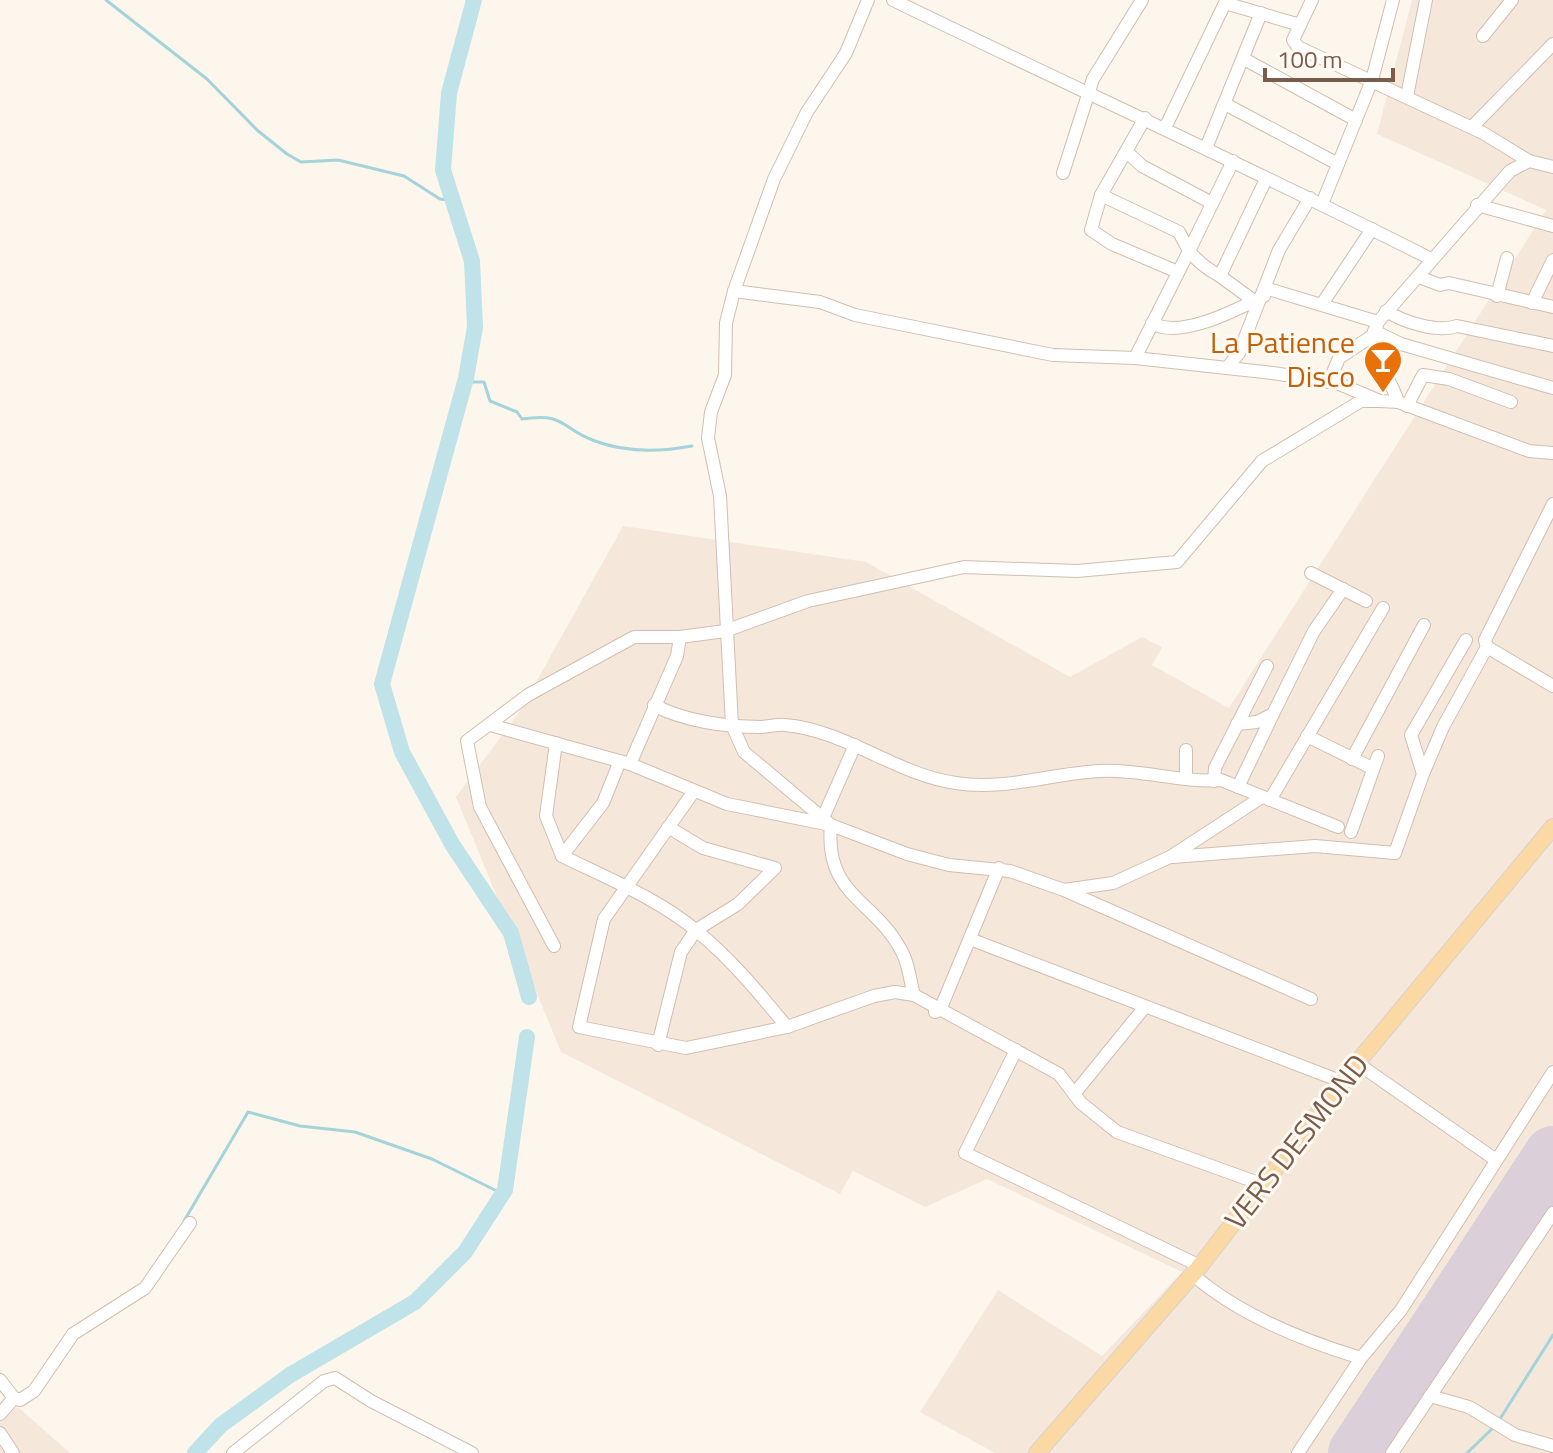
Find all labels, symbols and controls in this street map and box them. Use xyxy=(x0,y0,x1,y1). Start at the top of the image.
scale bar xyxy=(1265,32,1393,82)
text: 100 m xyxy=(1277,41,1343,77)
place label: La Patience Disco xyxy=(1210,319,1355,399)
bar icon: La Patience Disco xyxy=(1362,339,1404,394)
street label: VERS DESMOND xyxy=(1213,1044,1380,1239)

